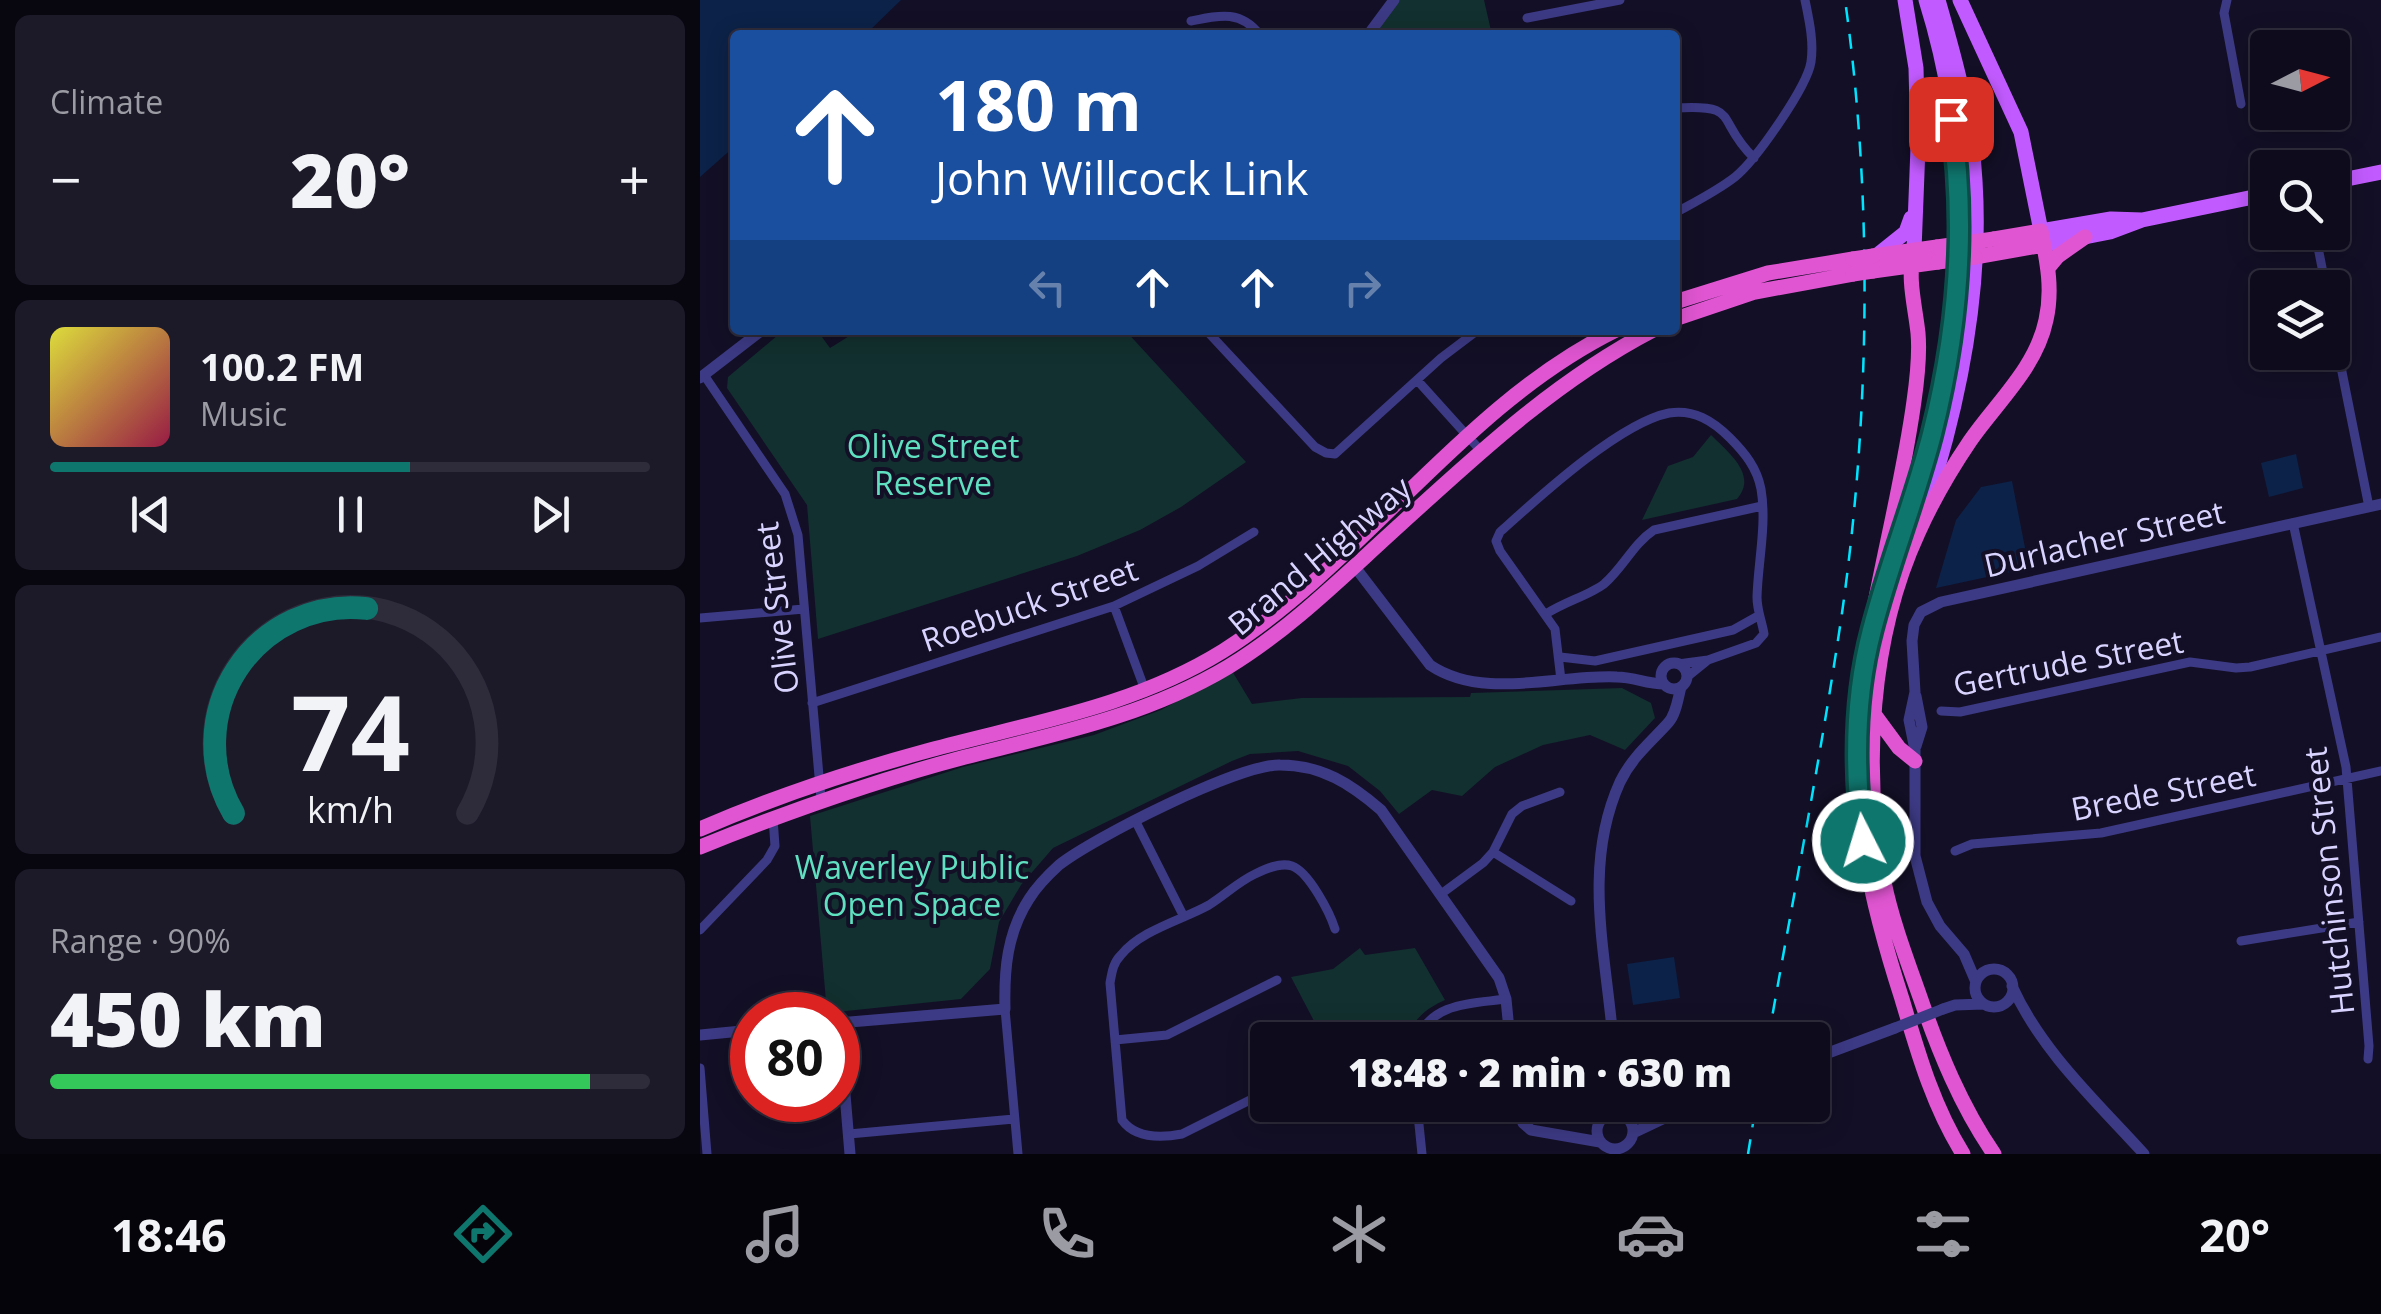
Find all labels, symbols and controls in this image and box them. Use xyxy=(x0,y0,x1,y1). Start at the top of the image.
north arrow xyxy=(2250,30,2350,130)
map controls xyxy=(2250,30,2350,370)
text: 180 m xyxy=(935,56,1142,152)
icon: ahead xyxy=(770,70,900,200)
pin xyxy=(1909,77,1994,162)
text: Climate xyxy=(50,80,163,123)
icon: arrive xyxy=(1924,92,1979,147)
text: 20° xyxy=(290,128,410,230)
text: − xyxy=(50,141,81,216)
text: + xyxy=(619,141,650,216)
text: John Willcock Link xyxy=(935,147,1308,208)
button: search xyxy=(2250,150,2350,250)
icon: left xyxy=(1020,260,1075,315)
icon: ahead xyxy=(1125,260,1180,315)
icon: ahead xyxy=(1230,260,1285,315)
icon: right xyxy=(1335,260,1390,315)
button: layers xyxy=(2250,270,2350,370)
text: 100.2 FM xyxy=(200,340,364,392)
text: Music xyxy=(200,392,287,435)
park label: Olive Street Reserve xyxy=(847,424,1019,504)
street label: Brand Highway xyxy=(1218,465,1420,644)
icon: previous xyxy=(123,487,178,542)
icon: pause xyxy=(323,487,378,542)
icon: next xyxy=(523,487,578,542)
street label: Durlacher Street xyxy=(1980,489,2228,587)
street label: Olive Street xyxy=(744,520,808,696)
street label: Roebuck Street xyxy=(915,547,1143,661)
street label: Gertrude Street xyxy=(1949,619,2187,705)
text: 74 xyxy=(291,660,409,801)
street label: Hutchinson Street xyxy=(2293,745,2363,1017)
street label: Brede Street xyxy=(2067,752,2259,830)
text: km/h xyxy=(307,785,393,833)
position arrow xyxy=(1811,789,1915,893)
park label: Waverley Public Open Space xyxy=(795,845,1029,925)
text: Range · 90% xyxy=(50,919,231,962)
text: 450 km xyxy=(50,967,326,1069)
speed limit sign: 80 xyxy=(730,992,860,1122)
text: 18:48 · 2 min · 630 m xyxy=(1348,1046,1732,1098)
icon: directions xyxy=(448,1199,518,1269)
icon: music xyxy=(740,1199,810,1269)
icon: phone xyxy=(1032,1199,1102,1269)
icon: climate xyxy=(1324,1199,1394,1269)
icon: car xyxy=(1616,1199,1686,1269)
icon: filters xyxy=(1908,1199,1978,1269)
text: 18:46 xyxy=(111,1204,227,1265)
text: 20° xyxy=(2199,1204,2270,1265)

